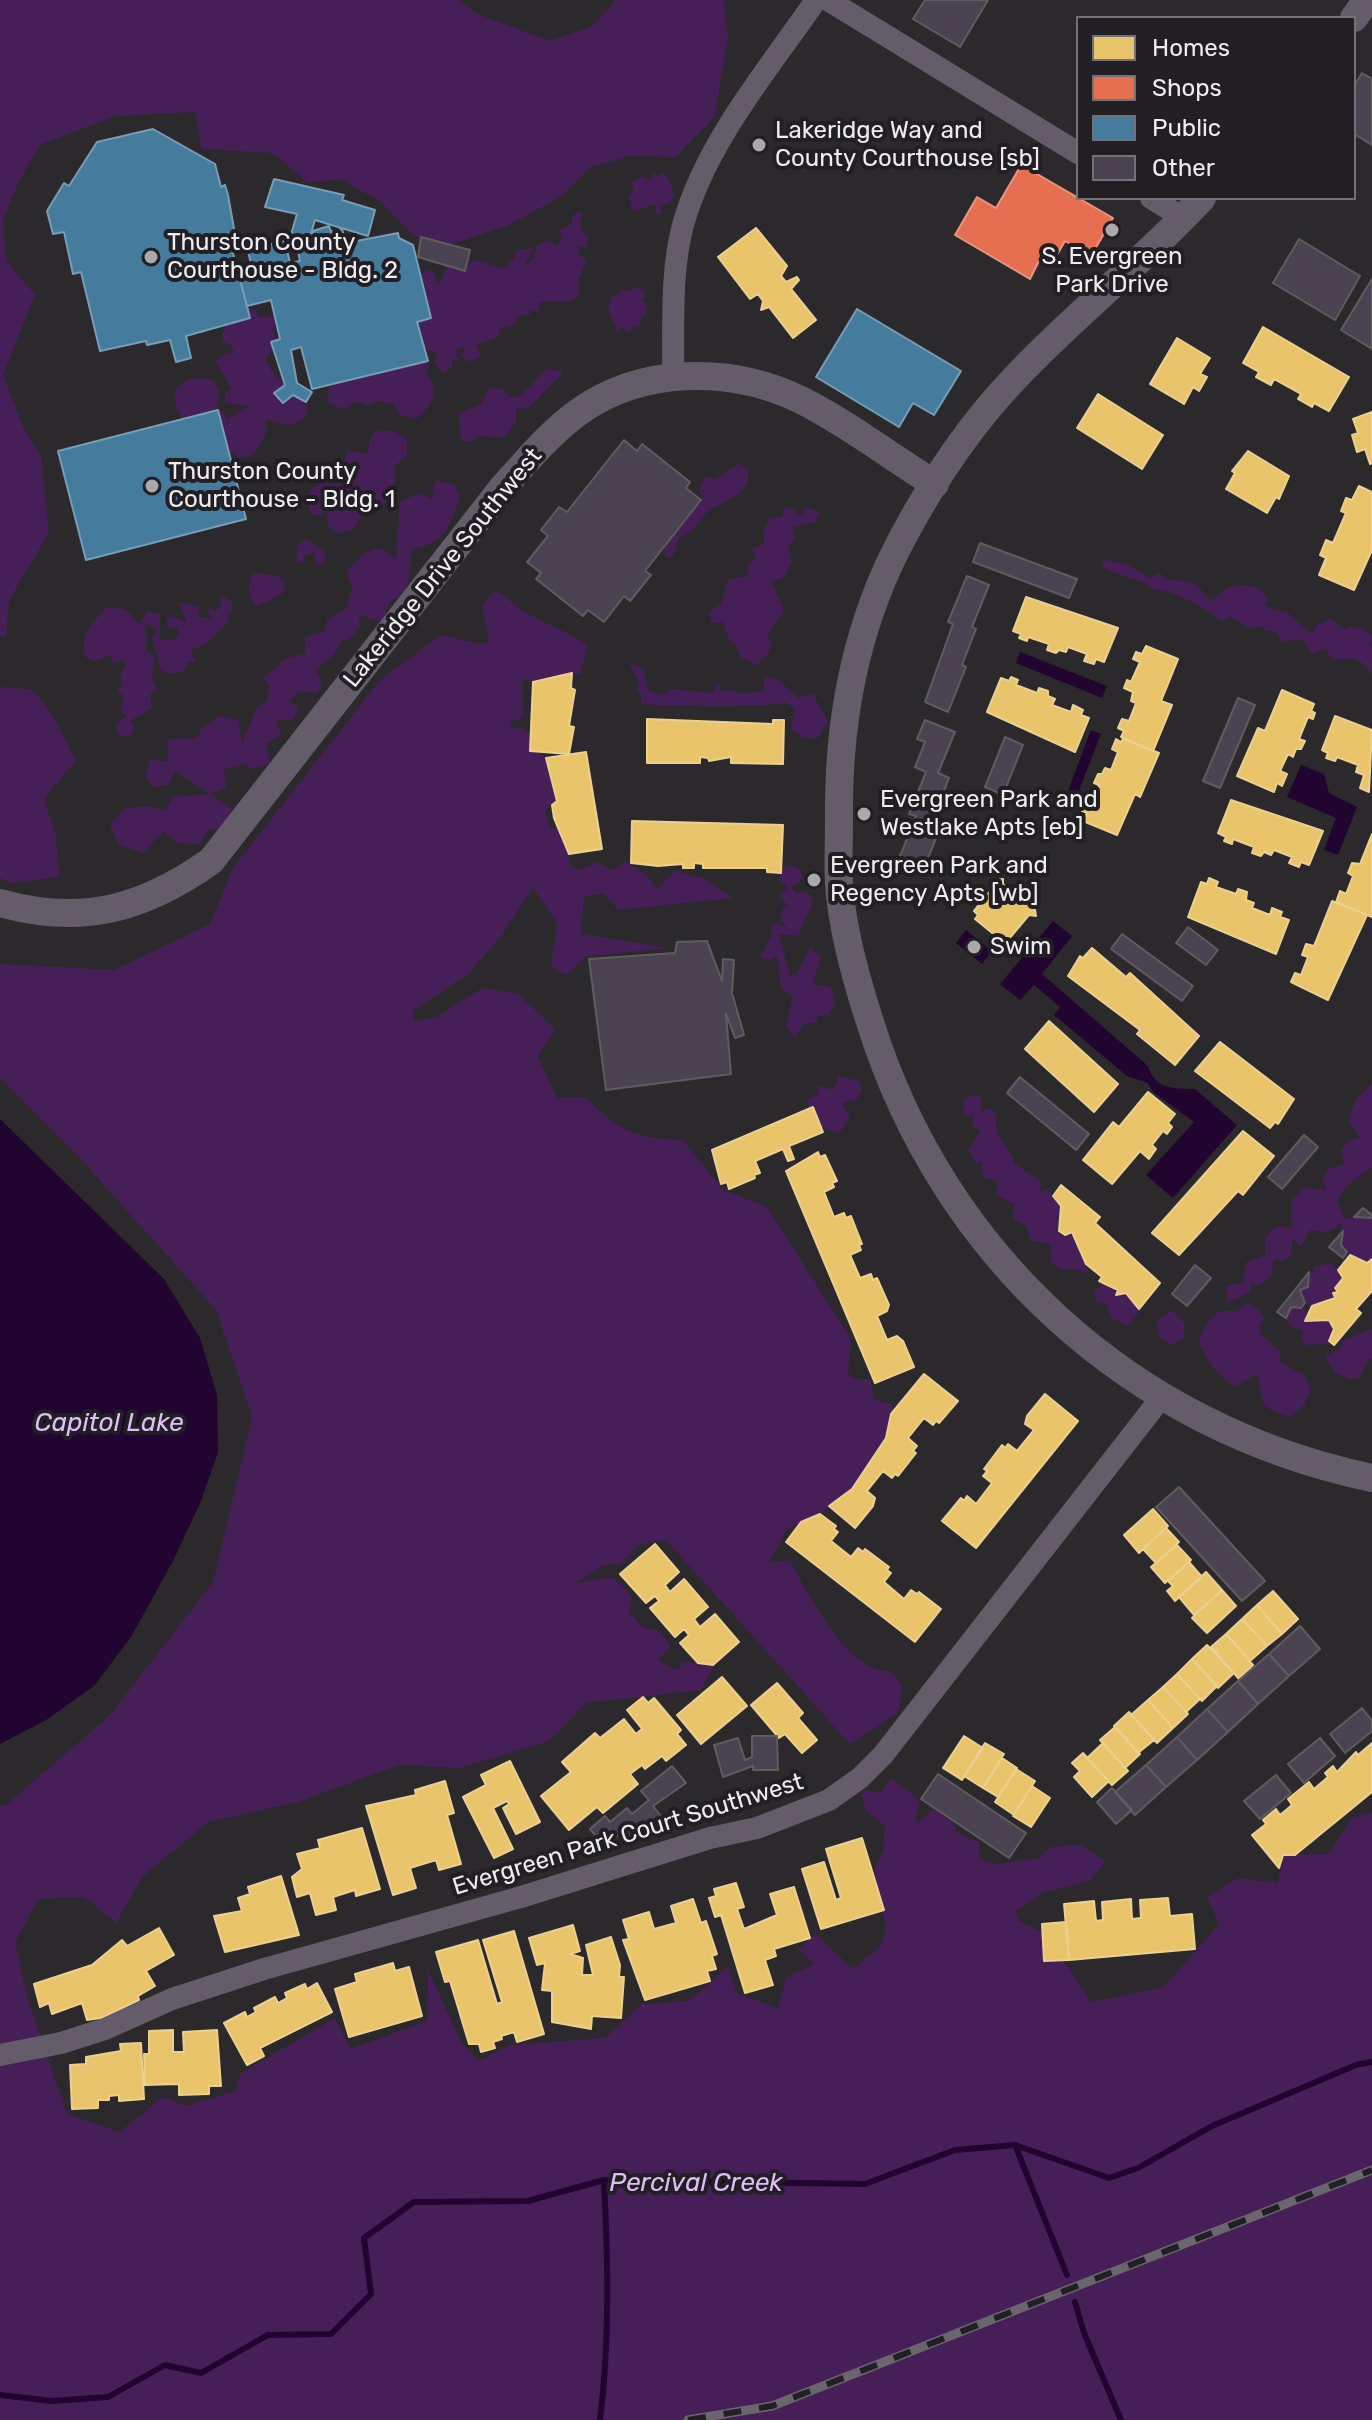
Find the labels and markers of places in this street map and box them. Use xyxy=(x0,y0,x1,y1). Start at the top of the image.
place label: Lakeridge Way and County Courthouse [sb] xyxy=(775,117,1040,173)
marker: Lakeridge Way and County Courthouse [sb] xyxy=(750,136,768,154)
marker: S. Evergreen Park Drive xyxy=(1103,221,1121,239)
place label: Thurston County Courthouse - Bldg. 2 xyxy=(167,229,398,285)
place label: S. Evergreen Park Drive xyxy=(1042,243,1182,299)
marker: Thurston County Courthouse - Bldg. 2 xyxy=(142,248,160,266)
place label: Thurston County Courthouse - Bldg. 1 xyxy=(168,458,395,514)
marker: Thurston County Courthouse - Bldg. 1 xyxy=(143,477,161,495)
place label: Evergreen Park and Westlake Apts [eb] xyxy=(880,786,1098,842)
marker: Evergreen Park and Westlake Apts [eb] xyxy=(855,805,873,823)
place label: Evergreen Park and Regency Apts [wb] xyxy=(830,852,1048,908)
marker: Evergreen Park and Regency Apts [wb] xyxy=(805,871,823,889)
place label: Swim xyxy=(990,933,1051,961)
marker: Swim xyxy=(965,938,983,956)

